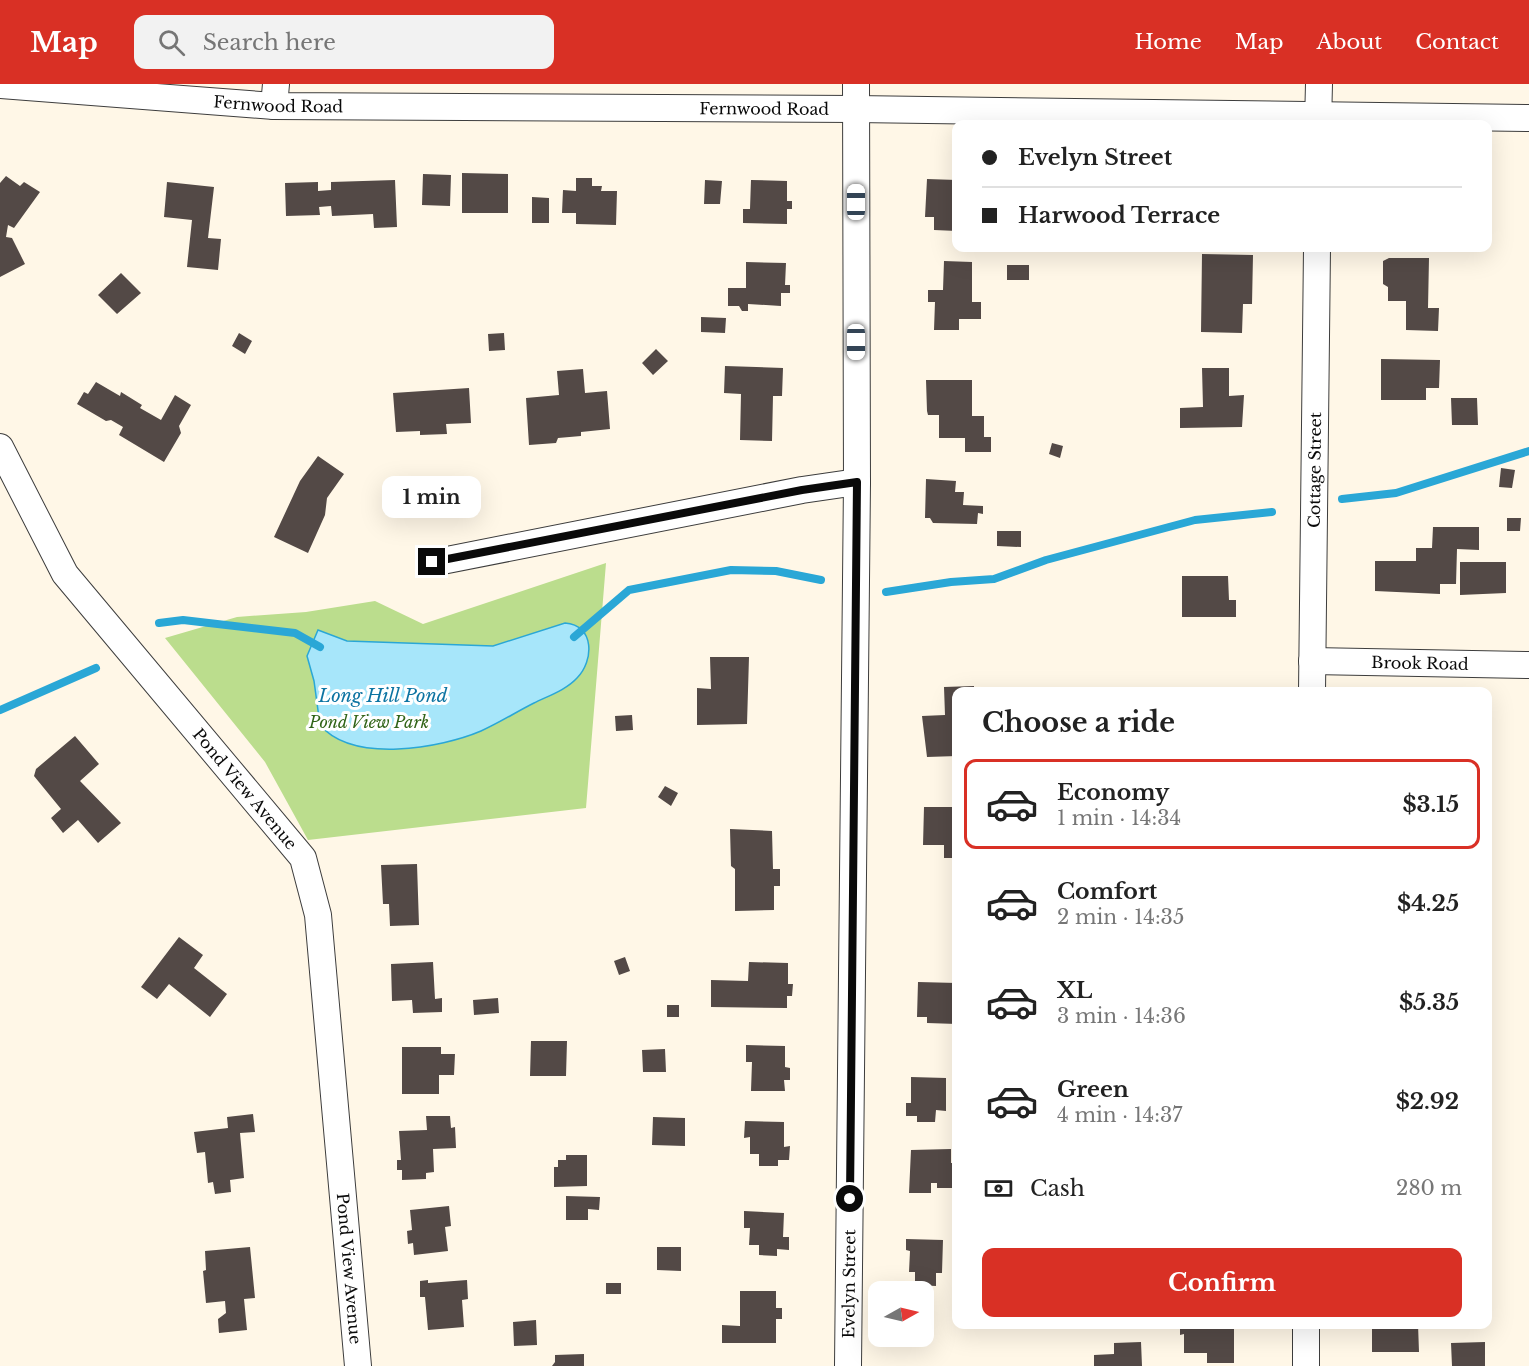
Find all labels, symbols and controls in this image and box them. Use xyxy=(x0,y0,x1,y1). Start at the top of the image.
search box xyxy=(134,15,554,69)
text: Map xyxy=(30,25,98,60)
icon: search xyxy=(155,26,188,59)
text: Search here xyxy=(203,29,336,56)
text: Home xyxy=(1135,29,1202,55)
text: Map xyxy=(1235,29,1283,55)
text: About xyxy=(1316,29,1382,55)
text: Contact xyxy=(1415,29,1499,55)
street label: Fernwood Road xyxy=(213,91,343,116)
street label: Fernwood Road xyxy=(699,98,829,119)
text: Evelyn Street xyxy=(1018,144,1172,171)
car xyxy=(847,184,865,220)
text: Harwood Terrace xyxy=(1018,202,1220,229)
car xyxy=(847,324,865,360)
street label: Cottage Street xyxy=(1304,412,1325,528)
callout: 1 min xyxy=(382,475,482,517)
text: 1 min xyxy=(403,485,460,509)
route end xyxy=(418,548,445,575)
street label: Brook Road xyxy=(1371,652,1469,674)
water label: Long Hill Pond xyxy=(318,685,448,707)
text: Choose a ride xyxy=(982,706,1175,739)
park label: Pond View Park xyxy=(308,712,429,732)
street label: Pond View Avenue xyxy=(189,724,301,853)
icon: car xyxy=(985,777,1039,831)
text: Economy xyxy=(1057,779,1169,806)
text: $3.15 xyxy=(1402,791,1459,818)
text: 1 min · 14:34 xyxy=(1057,806,1181,830)
icon: car xyxy=(985,876,1039,930)
text: Comfort xyxy=(1057,878,1157,905)
text: $4.25 xyxy=(1397,890,1459,917)
text: 2 min · 14:35 xyxy=(1057,905,1184,929)
icon: car xyxy=(985,975,1039,1029)
text: XL xyxy=(1057,977,1092,1004)
text: $5.35 xyxy=(1399,989,1459,1016)
text: 3 min · 14:36 xyxy=(1057,1004,1186,1028)
icon: car xyxy=(985,1074,1039,1128)
text: Green xyxy=(1057,1076,1129,1103)
text: $2.92 xyxy=(1396,1088,1459,1115)
text: 4 min · 14:37 xyxy=(1057,1103,1182,1127)
icon: cash xyxy=(982,1172,1015,1205)
text: Cash xyxy=(1030,1175,1085,1202)
text: 280 m xyxy=(1396,1176,1462,1200)
route start xyxy=(836,1185,863,1212)
street label: Pond View Avenue xyxy=(333,1192,366,1345)
street label: Evelyn Street xyxy=(838,1229,859,1339)
button: Confirm xyxy=(982,1248,1462,1317)
north arrow xyxy=(868,1281,934,1347)
map controls xyxy=(868,1281,934,1347)

